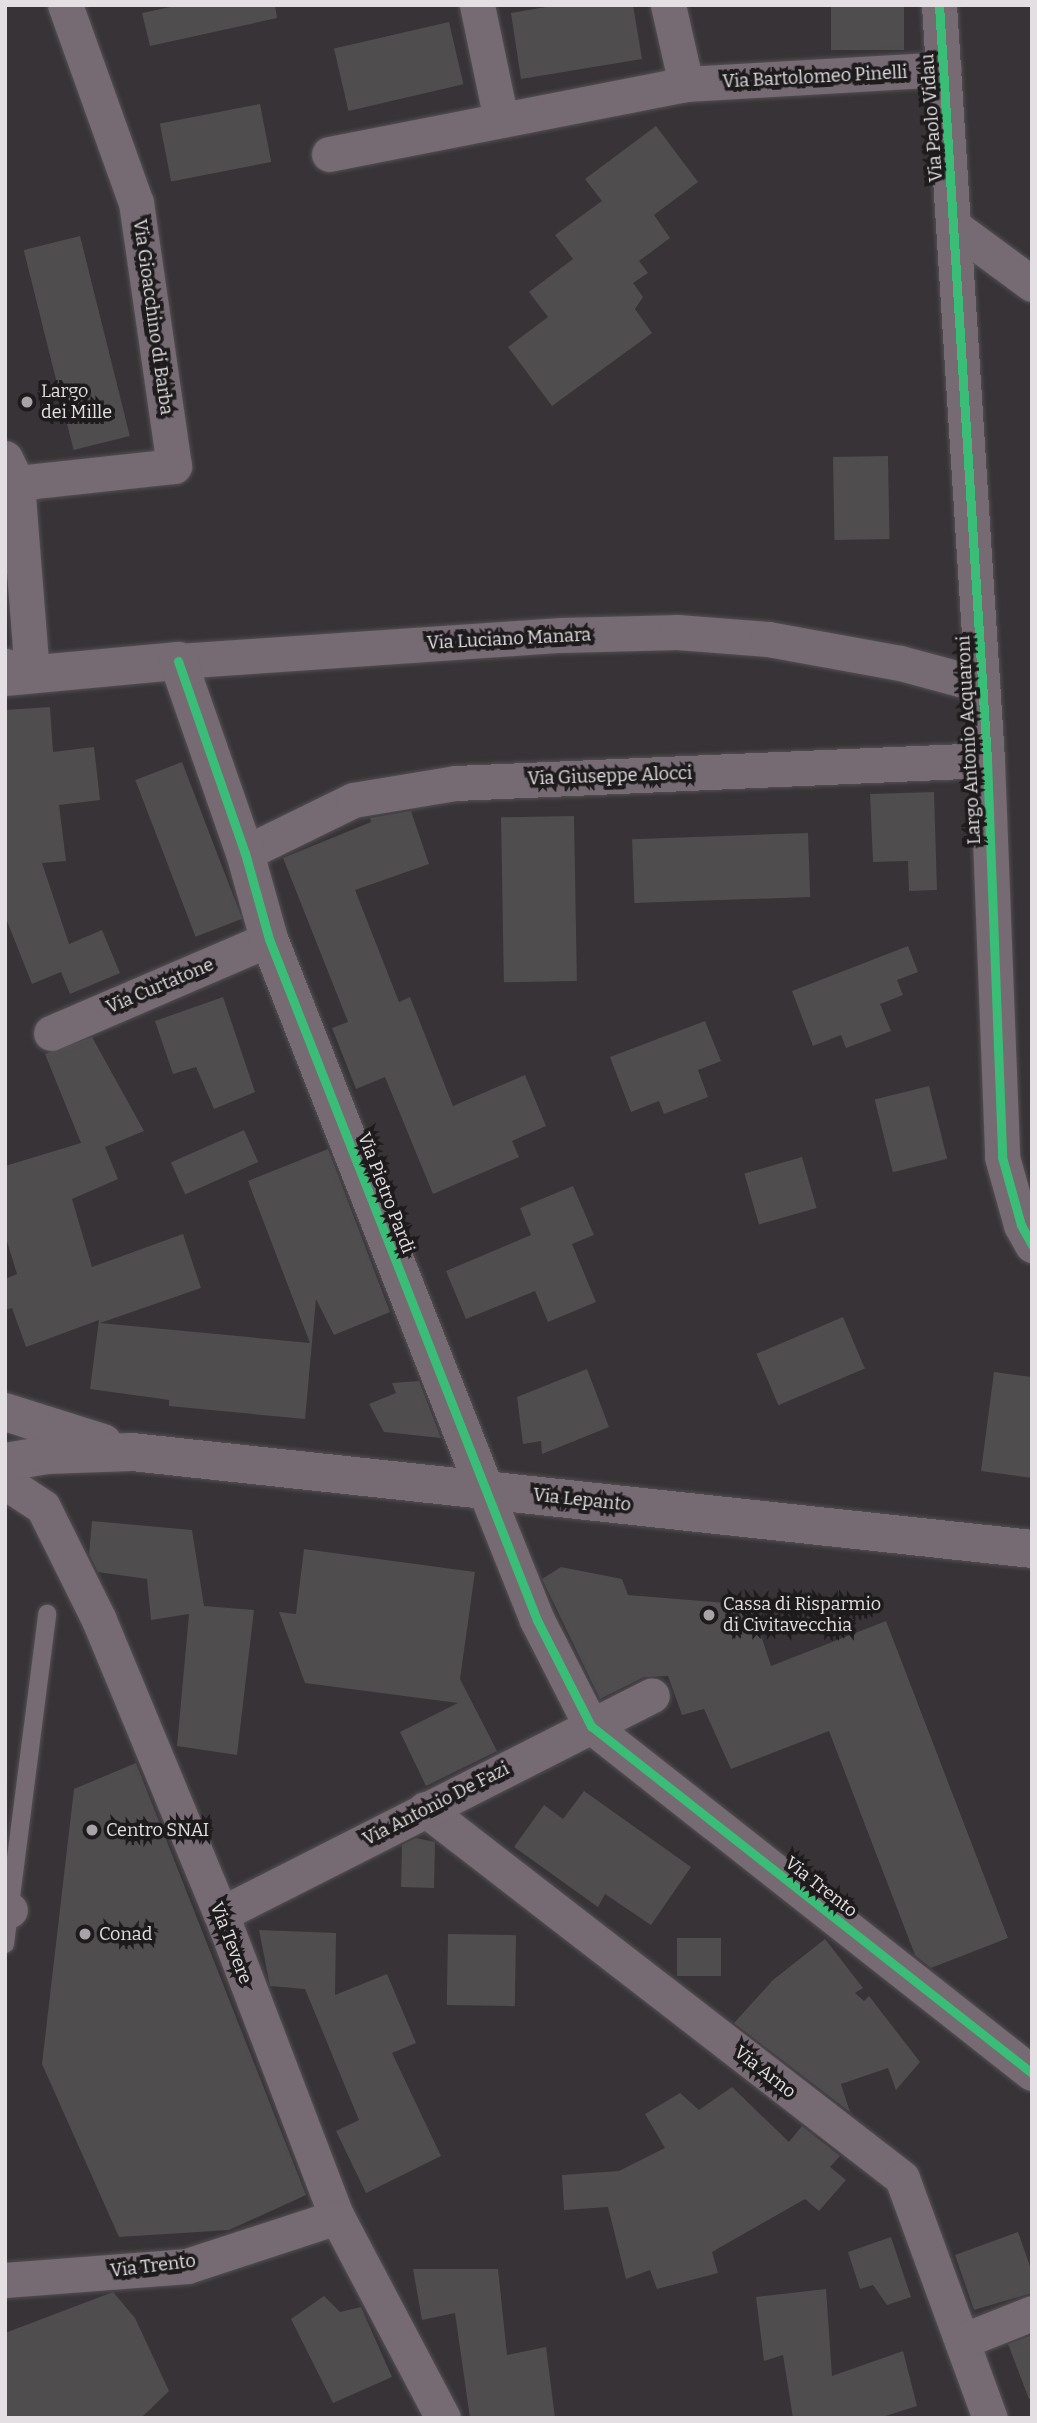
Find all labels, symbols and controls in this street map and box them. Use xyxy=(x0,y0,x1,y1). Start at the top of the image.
street label: Via Paolo Vidau xyxy=(917,53,947,183)
street label: Via Bartolomeo Pinelli xyxy=(722,61,908,93)
street label: Via Gioacchino di Barba xyxy=(129,218,177,416)
place label: Largo dei Mille xyxy=(41,381,112,424)
marker: Largo dei Mille xyxy=(19,394,35,410)
street label: Via Luciano Manara xyxy=(426,624,592,654)
street label: Largo Antonio Acquaroni xyxy=(953,635,985,845)
street label: Via Giuseppe Alocci xyxy=(527,762,693,790)
street label: Via Curtatone xyxy=(103,954,217,1018)
street label: Via Pietro Pardi xyxy=(353,1130,419,1256)
street label: Via Lepanto xyxy=(532,1484,632,1516)
place label: Cassa di Risparmio di Civitavecchia xyxy=(723,1594,881,1636)
marker: Cassa di Risparmio di Civitavecchia xyxy=(701,1607,717,1623)
street label: Via Antonio De Fazi xyxy=(359,1758,513,1850)
place label: Centro SNAI xyxy=(106,1819,209,1841)
marker: Centro SNAI xyxy=(84,1822,100,1838)
street label: Via Trento xyxy=(781,1852,861,1922)
street label: Via Tevere xyxy=(206,1899,256,1987)
place label: Conad xyxy=(99,1923,152,1945)
marker: Conad xyxy=(77,1926,93,1942)
street label: Via Arno xyxy=(730,2041,800,2103)
street label: Via Trento xyxy=(109,2250,197,2282)

